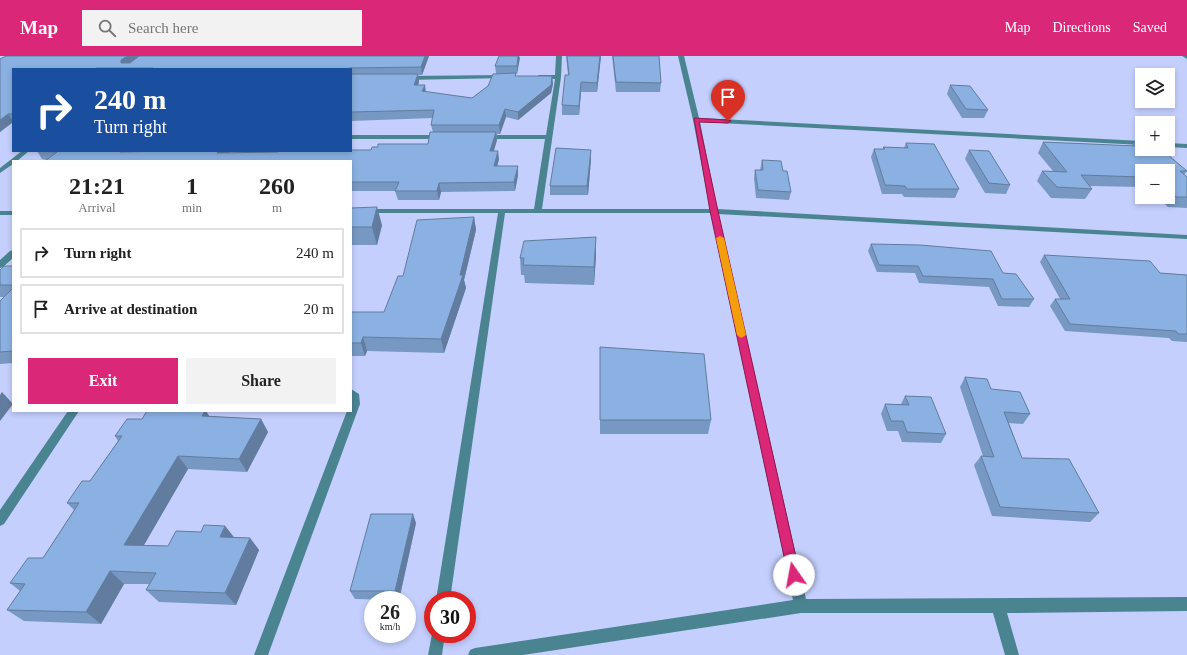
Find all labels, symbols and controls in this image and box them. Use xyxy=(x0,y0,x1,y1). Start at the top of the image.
search box xyxy=(82,10,362,46)
text: Map xyxy=(20,17,58,38)
icon: search xyxy=(96,17,118,39)
text: Search here xyxy=(128,20,198,36)
text: Map xyxy=(1005,20,1030,35)
text: Directions xyxy=(1052,20,1111,35)
text: Saved xyxy=(1133,20,1167,35)
map controls xyxy=(1135,68,1175,204)
button: layers xyxy=(1135,68,1175,108)
pin xyxy=(711,80,745,121)
icon: right xyxy=(28,84,80,136)
text: 240 m xyxy=(94,84,166,115)
icon: arrive xyxy=(717,86,739,108)
button: + xyxy=(1135,116,1175,156)
text: Turn right xyxy=(94,117,167,137)
button: − xyxy=(1135,164,1175,204)
text: 21:21 xyxy=(69,173,125,199)
text: 1 xyxy=(186,173,198,199)
text: 260 xyxy=(259,173,295,199)
text: Arrival xyxy=(78,200,116,215)
text: min xyxy=(182,200,202,215)
text: m xyxy=(272,200,282,215)
icon: right xyxy=(30,242,52,264)
text: Turn right xyxy=(64,245,131,261)
text: 240 m xyxy=(296,245,334,261)
icon: arrive xyxy=(30,298,52,320)
text: Arrive at destination xyxy=(64,301,197,317)
text: 20 m xyxy=(304,301,334,317)
button: Exit xyxy=(28,358,178,404)
button: Share xyxy=(186,358,336,404)
position arrow xyxy=(773,554,815,596)
speed limit sign: 30 xyxy=(424,591,476,643)
text: 26 xyxy=(380,601,400,623)
text: km/h xyxy=(380,621,400,632)

